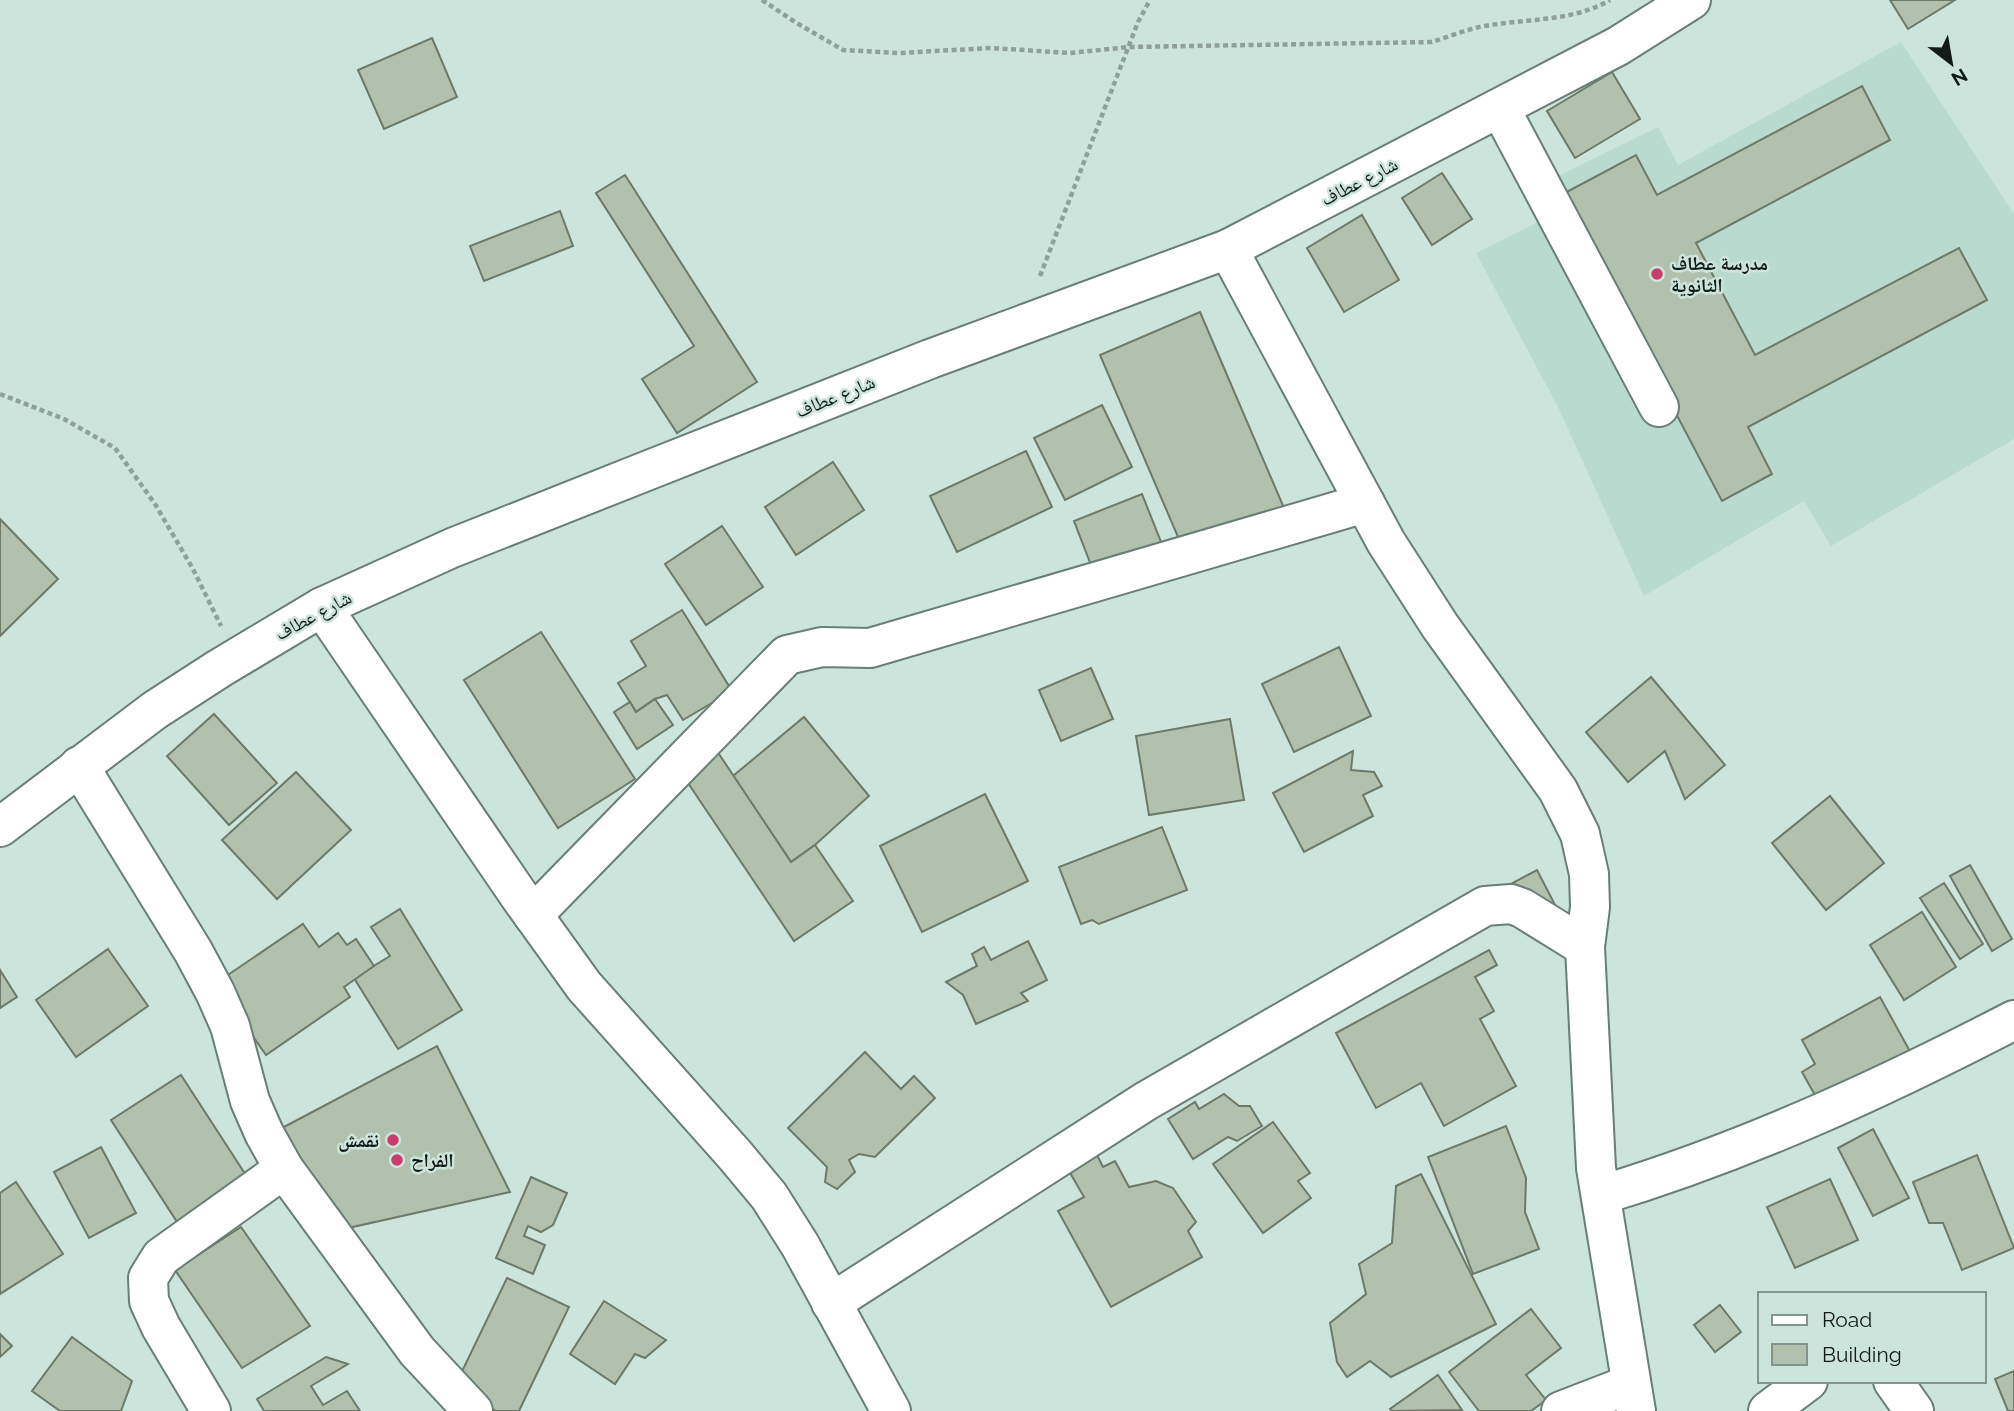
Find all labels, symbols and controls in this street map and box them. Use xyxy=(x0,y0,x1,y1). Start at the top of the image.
north arrow xyxy=(1916,28,1986,98)
text: N xyxy=(1948,64,1972,91)
street label: شارع عطاف xyxy=(1317,152,1402,211)
place label: مدرسة عطاف الثانوية xyxy=(1671,252,1768,297)
marker: مدرسة عطاف الثانوية xyxy=(1649,266,1665,282)
street label: شارع عطاف xyxy=(792,370,878,423)
street label: شارع عطاف xyxy=(271,586,355,645)
place label: نقمش xyxy=(338,1129,379,1152)
marker: نقمش xyxy=(385,1132,401,1148)
place label: الفراح xyxy=(411,1149,454,1172)
marker: الفراح xyxy=(389,1152,405,1168)
legend xyxy=(1758,1292,1986,1383)
text: Road xyxy=(1822,1307,1872,1332)
text: Building xyxy=(1822,1342,1902,1367)

